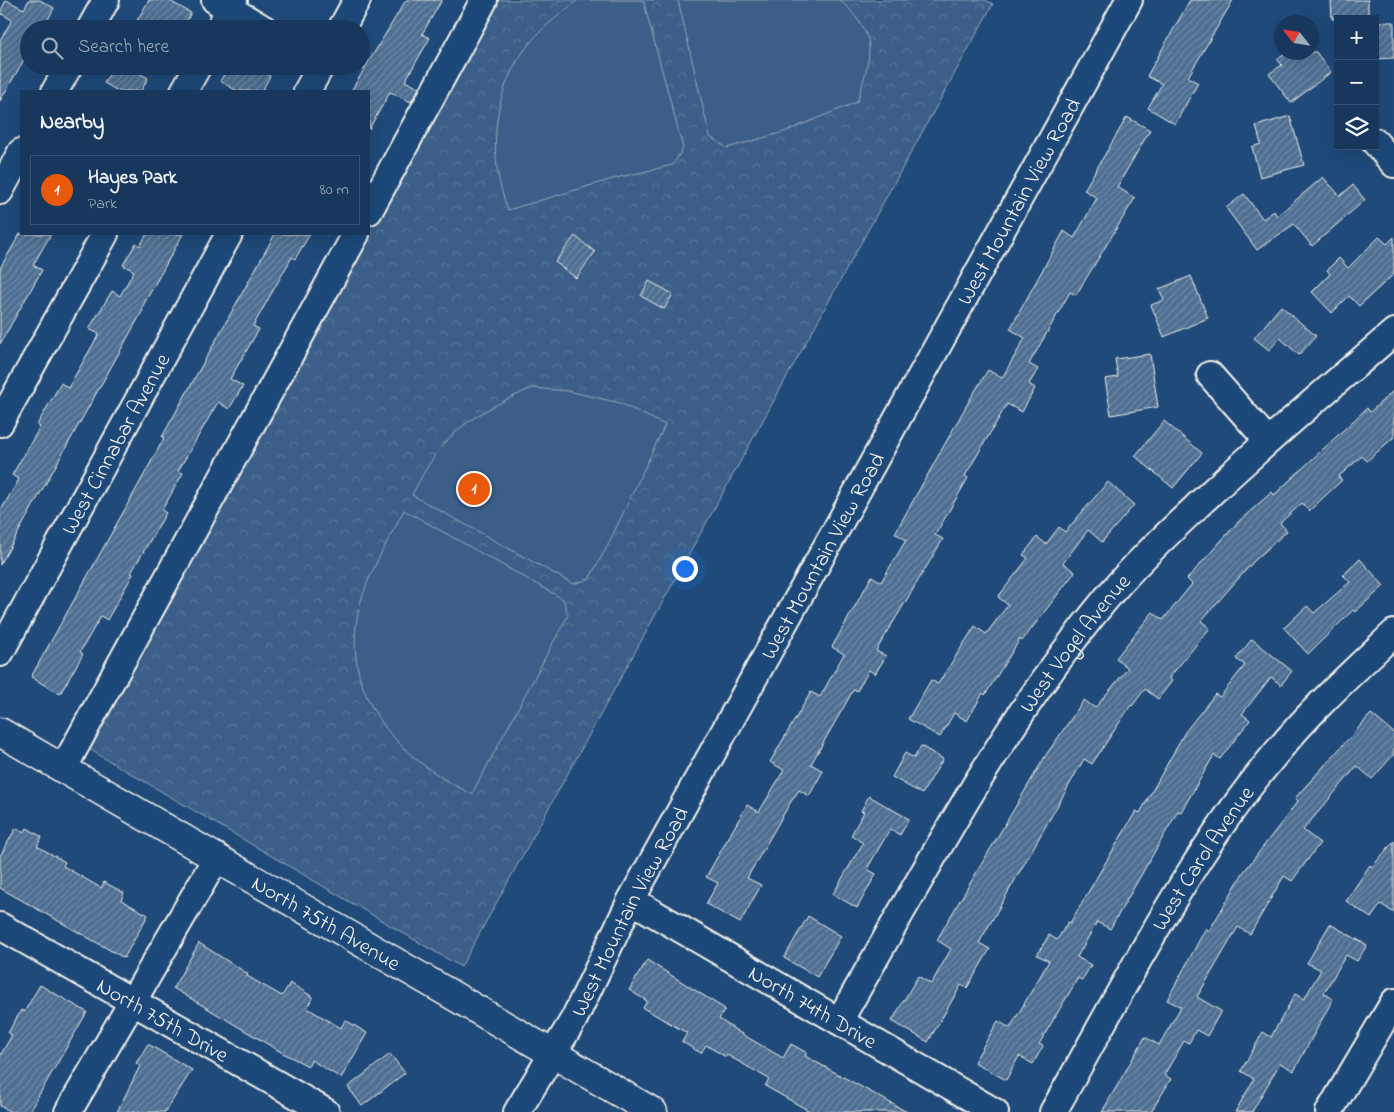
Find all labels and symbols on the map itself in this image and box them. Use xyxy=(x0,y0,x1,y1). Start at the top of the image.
north arrow xyxy=(1274,15,1319,60)
street label: West Mountain View Road xyxy=(950,93,1091,312)
street label: West Cinnabar Avenue xyxy=(55,348,180,541)
street label: West Mountain View Road xyxy=(754,447,895,666)
pin: 1 xyxy=(458,470,490,508)
your location xyxy=(672,556,698,582)
street label: West Vogel Avenue xyxy=(1013,568,1140,720)
street label: West Carol Avenue xyxy=(1145,780,1264,938)
street label: West Mountain View Road xyxy=(564,802,698,1023)
street label: North 75th Avenue xyxy=(245,869,406,981)
street label: North 74th Drive xyxy=(742,959,882,1059)
street label: North 75th Drive xyxy=(90,971,234,1072)

